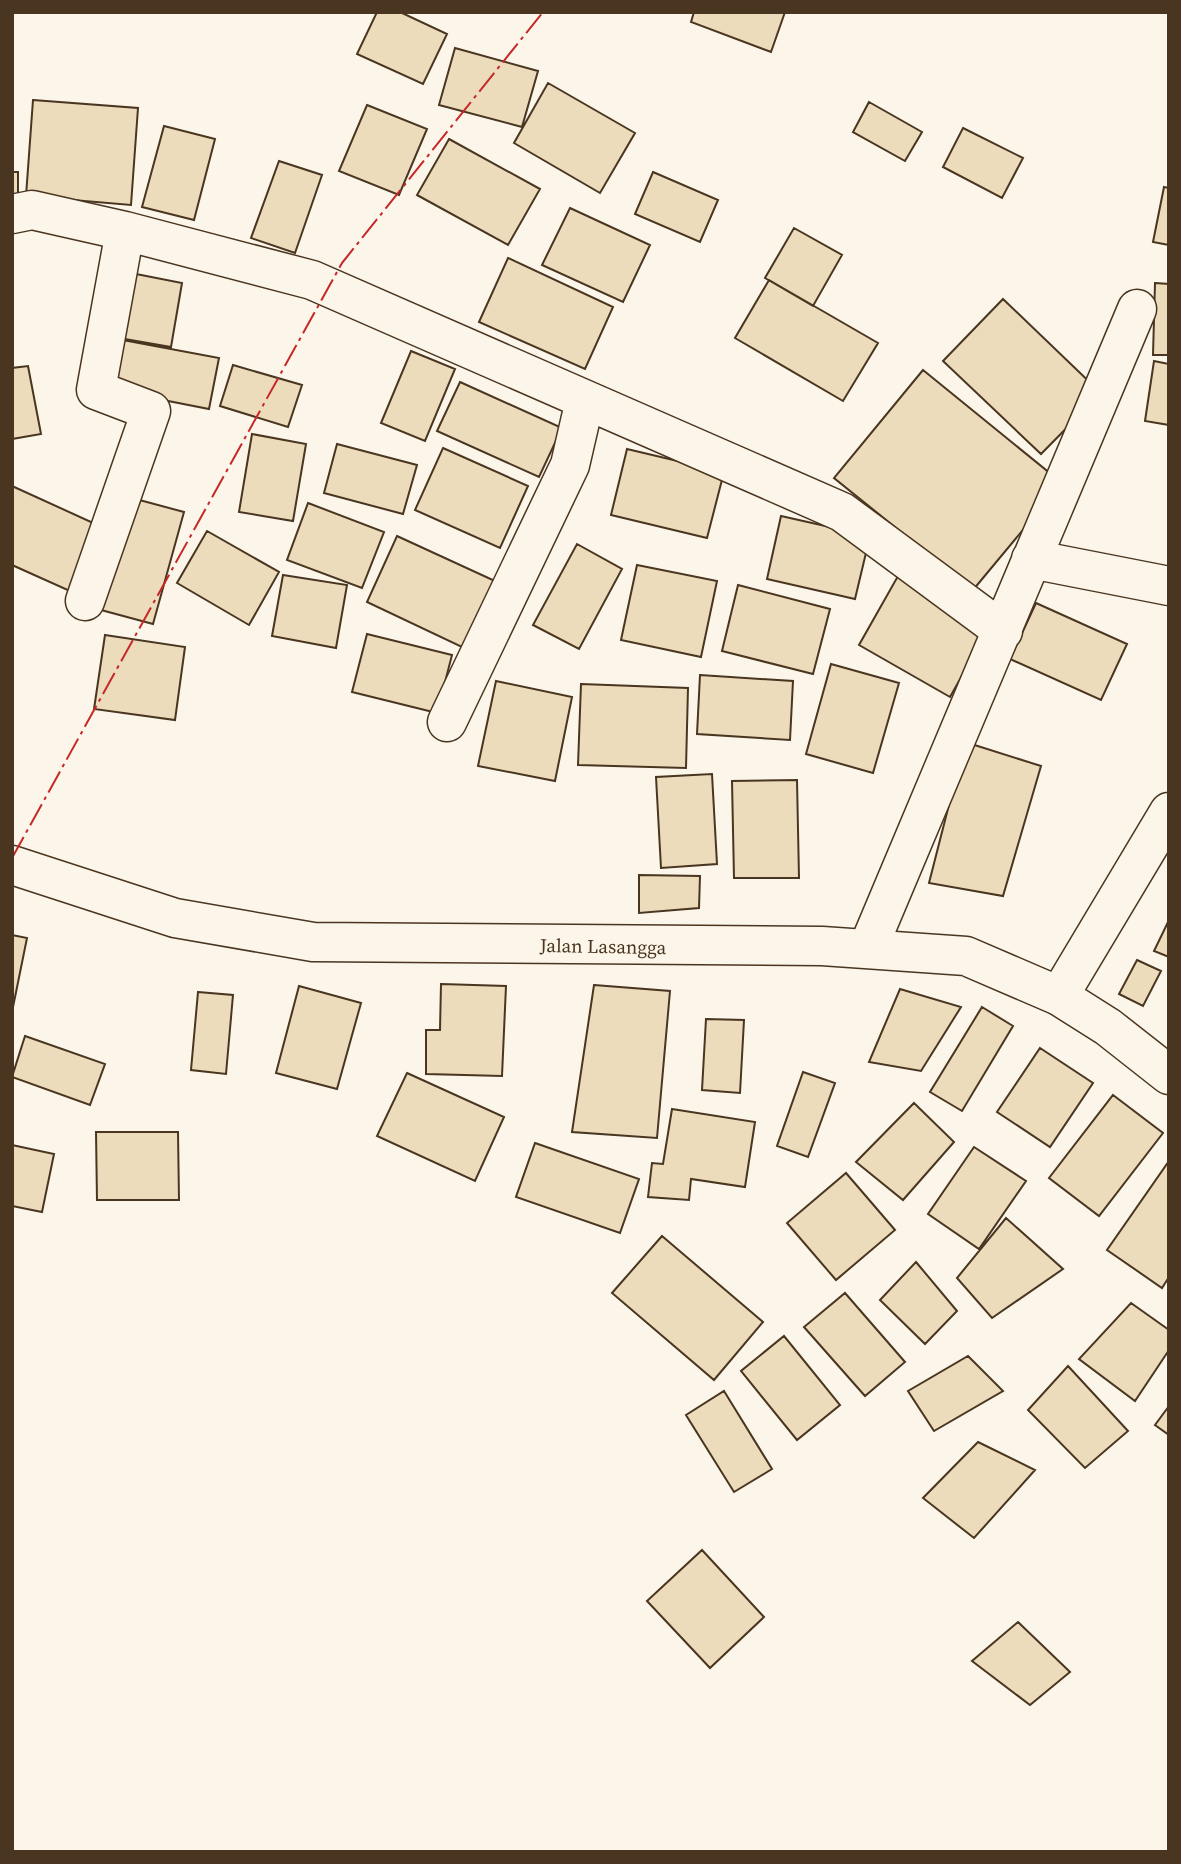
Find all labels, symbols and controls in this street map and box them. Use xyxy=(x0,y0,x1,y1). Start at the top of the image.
street label: Jalan Lasangga xyxy=(539,932,667,960)

